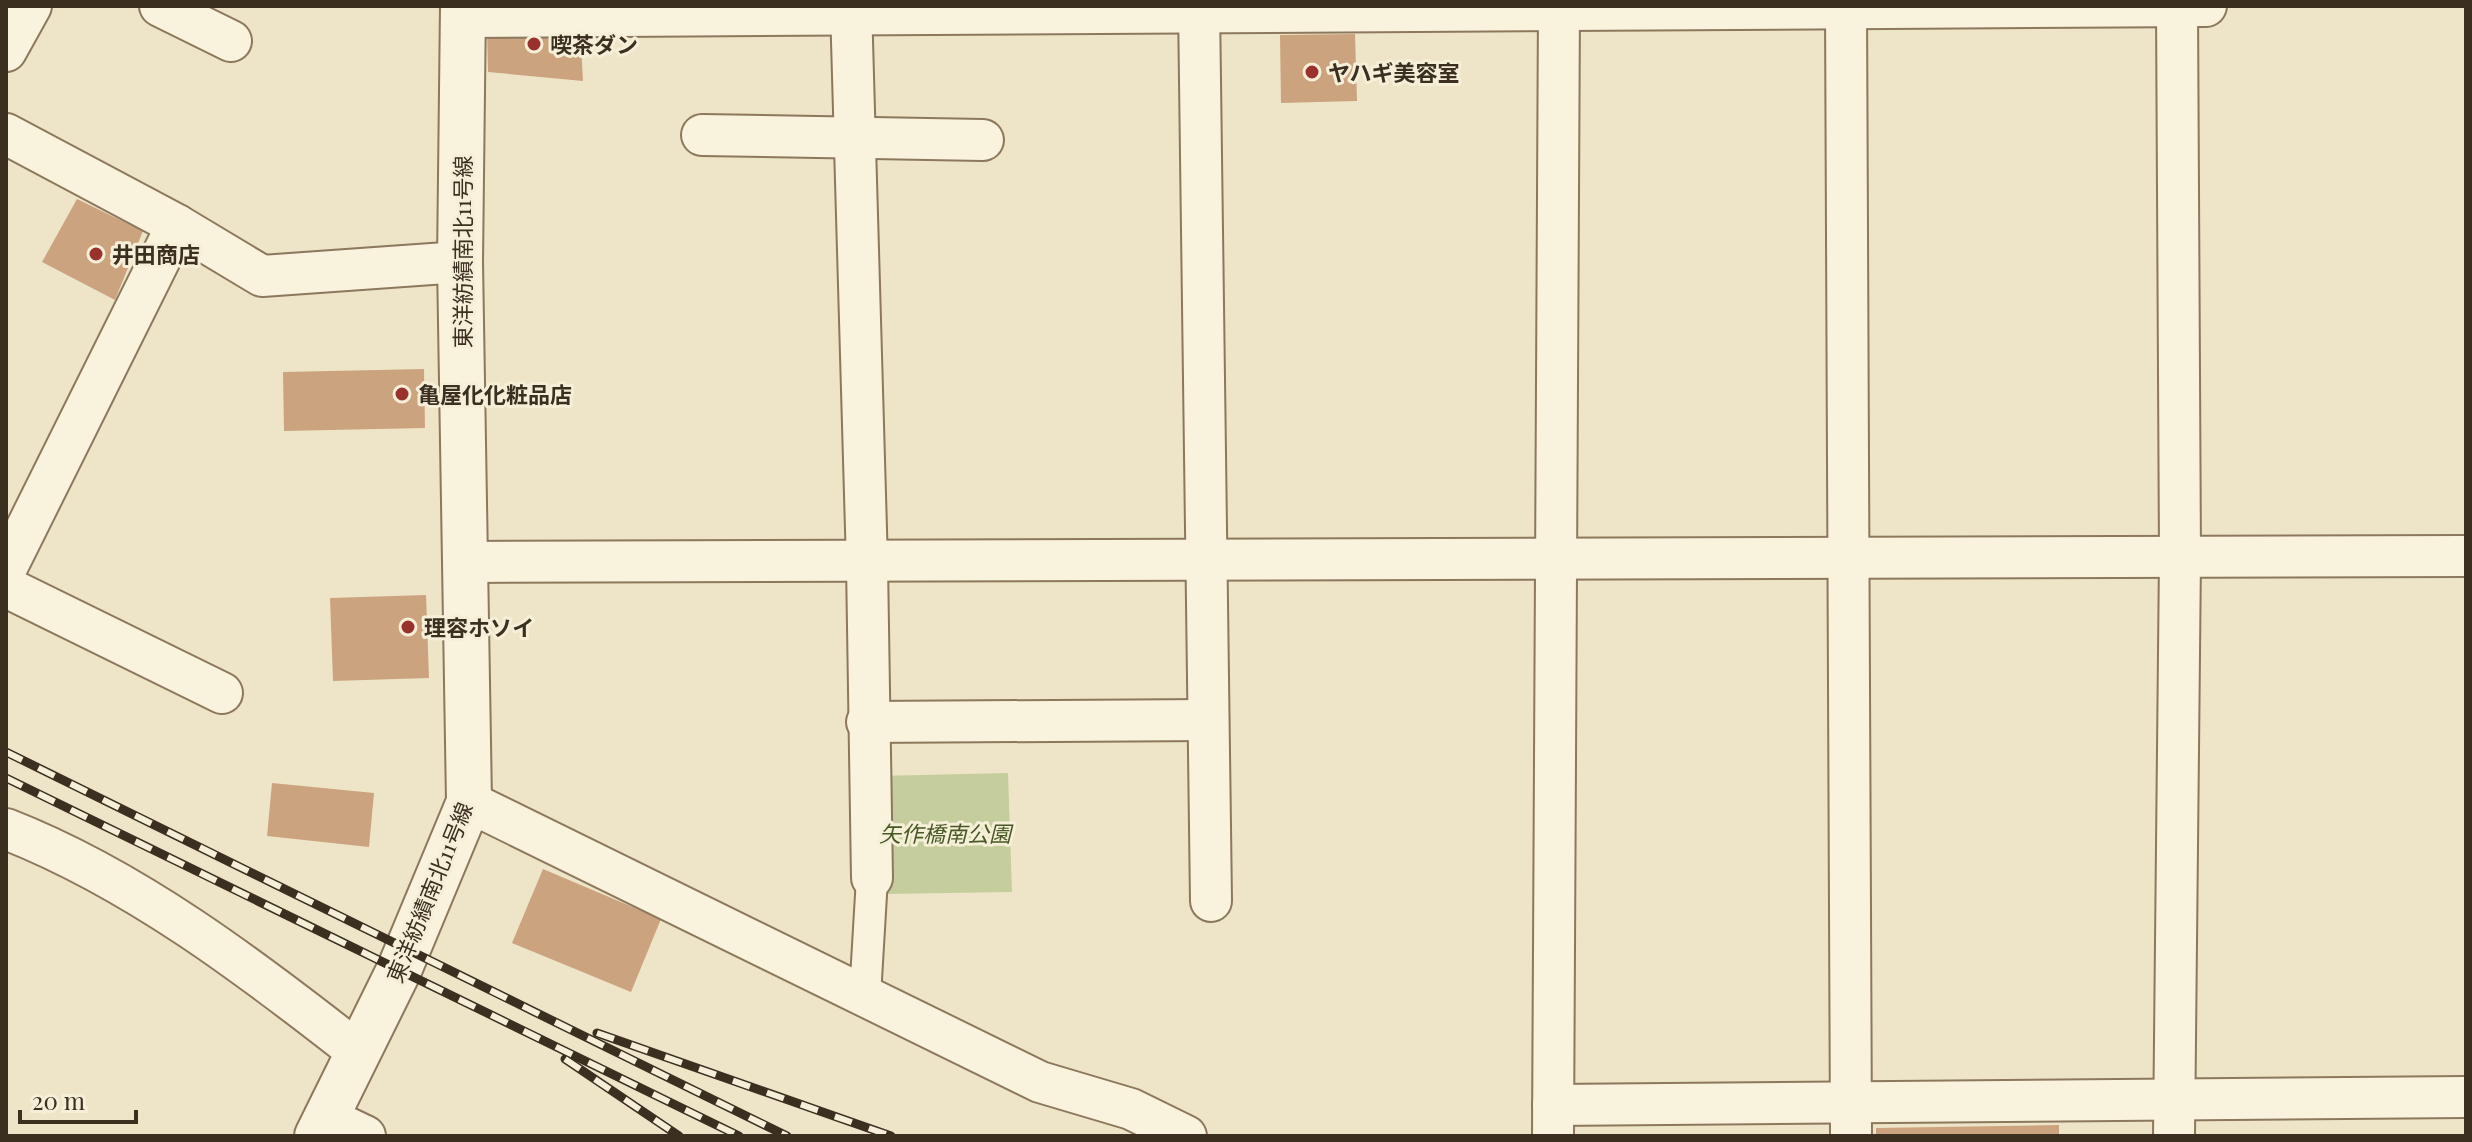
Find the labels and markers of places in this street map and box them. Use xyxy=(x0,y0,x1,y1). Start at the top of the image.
place label: 喫茶ダン xyxy=(550,29,638,59)
marker: 喫茶ダン xyxy=(525,35,543,53)
place label: ヤハギ美容室 xyxy=(1328,57,1460,87)
marker: ヤハギ美容室 xyxy=(1303,63,1321,81)
place label: 井田商店 xyxy=(112,239,200,269)
marker: 井田商店 xyxy=(87,245,105,263)
place label: 亀屋化化粧品店 xyxy=(418,379,572,409)
marker: 亀屋化化粧品店 xyxy=(393,385,411,403)
place label: 理容ホソイ xyxy=(424,612,534,642)
marker: 理容ホソイ xyxy=(399,618,417,636)

